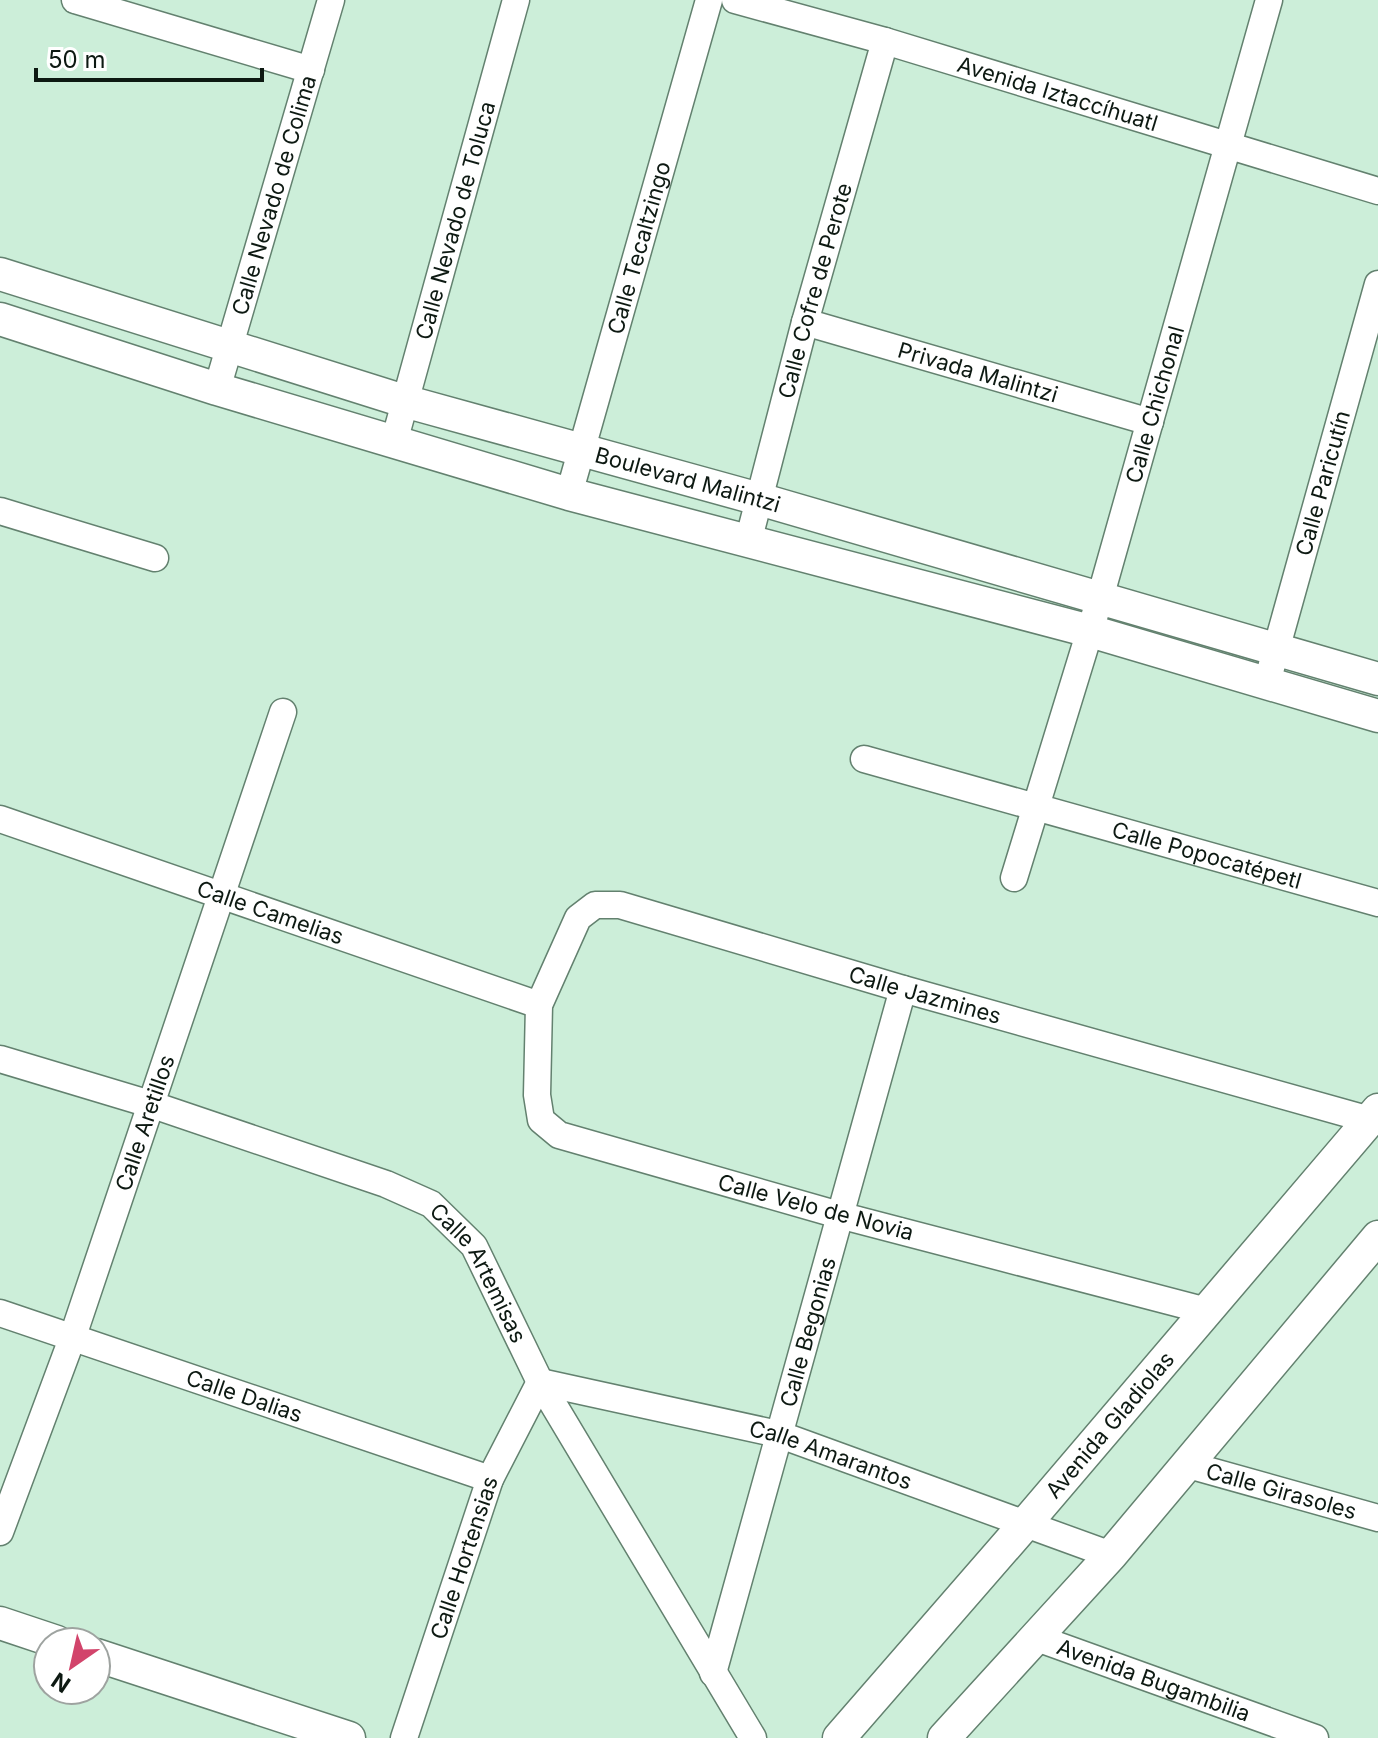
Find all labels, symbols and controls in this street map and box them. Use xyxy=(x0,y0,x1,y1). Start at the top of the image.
scale bar xyxy=(36,32,262,82)
text: 50 m xyxy=(48,45,106,74)
street label: Avenida Iztaccíhuatl xyxy=(954,51,1161,136)
street label: Calle Nevado de Colima xyxy=(226,72,321,318)
street label: Calle Nevado de Toluca xyxy=(410,98,500,342)
street label: Calle Tecaltzingo xyxy=(602,158,676,337)
street label: Calle Cofre de Perote xyxy=(773,180,857,401)
street label: Calle Chichonal xyxy=(1120,323,1189,486)
street label: Privada Malintzi xyxy=(895,337,1061,408)
street label: Calle Paricutín xyxy=(1290,407,1355,559)
street label: Boulevard Malintzi xyxy=(592,441,784,518)
street label: Calle Popocatépetl xyxy=(1109,816,1305,894)
street label: Calle Camelias xyxy=(194,875,347,950)
street label: Calle Jazmines xyxy=(846,961,1004,1029)
street label: Calle Aretillos xyxy=(110,1051,180,1194)
street label: Calle Velo de Novia xyxy=(715,1168,917,1246)
street label: Calle Artemisas xyxy=(425,1197,532,1347)
street label: Calle Begonias xyxy=(775,1254,841,1410)
street label: Avenida Gladiolas xyxy=(1040,1346,1179,1503)
street label: Calle Dalias xyxy=(183,1364,306,1428)
street label: Calle Amarantos xyxy=(747,1415,915,1495)
street label: Calle Girasoles xyxy=(1203,1458,1359,1524)
street label: Calle Hortensias xyxy=(425,1473,503,1642)
north arrow xyxy=(32,1626,112,1706)
street label: Avenida Bugambilia xyxy=(1054,1633,1254,1727)
text: N xyxy=(47,1667,75,1698)

